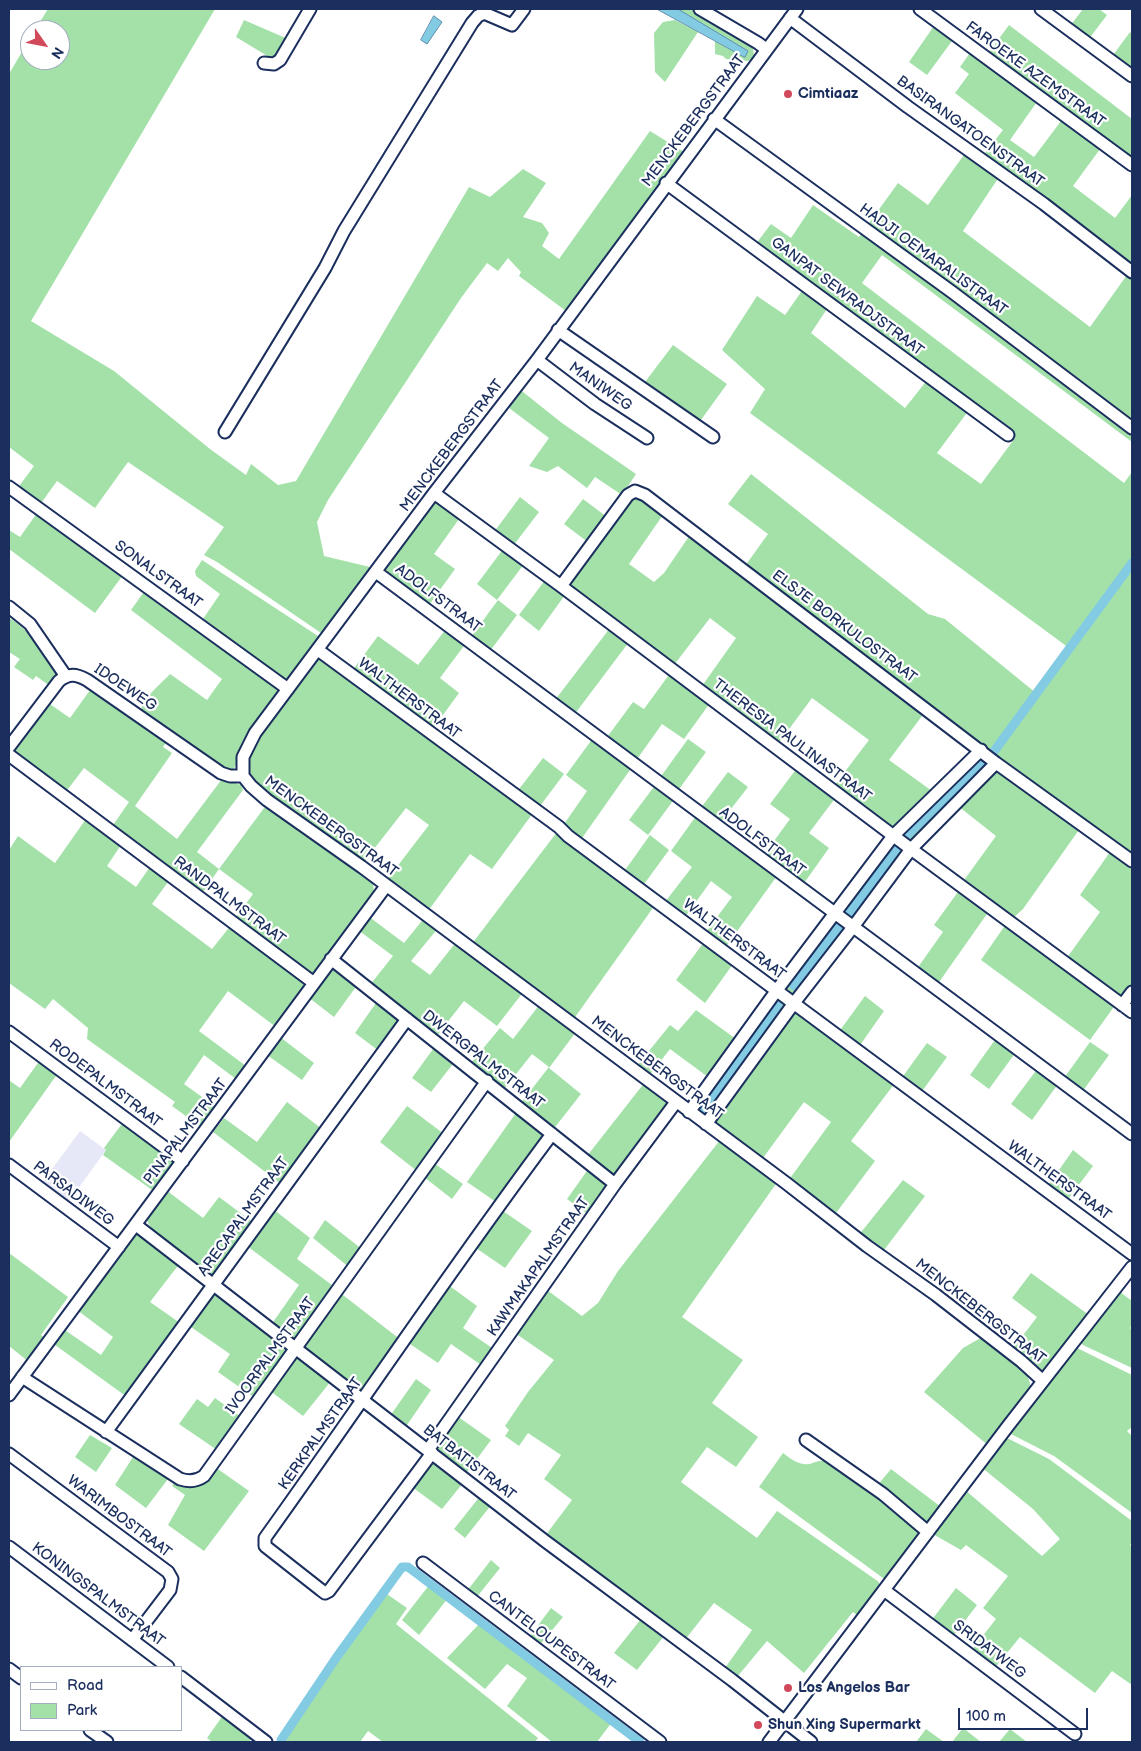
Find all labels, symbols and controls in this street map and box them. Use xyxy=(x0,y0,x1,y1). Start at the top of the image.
street label: FAROEKE AZEMSTRAAT xyxy=(962,18,1108,132)
north arrow xyxy=(20,20,70,70)
text: N xyxy=(47,44,67,62)
street label: MENCKEBERGSTRAAT xyxy=(638,51,750,191)
street label: BASIRANGATOENSTRAAT xyxy=(893,72,1047,192)
place label: Cimtiaaz xyxy=(798,85,858,103)
marker: Cimtiaaz xyxy=(782,88,794,100)
street label: HADJI OEMARALISTRAAT xyxy=(855,200,1011,320)
street label: GANPAT SEWRADJSTRAAT xyxy=(767,234,927,360)
street label: MANIWEG xyxy=(565,359,635,415)
street label: MENCKEBERGSTRAAT xyxy=(396,376,508,516)
street label: SONALSTRAAT xyxy=(111,537,205,613)
street label: ADOLFSTRAAT xyxy=(391,561,485,637)
street label: ELSJE BORKULOSTRAAT xyxy=(768,567,920,687)
street label: WALTHERSTRAAT xyxy=(354,655,464,743)
street label: IDOEWEG xyxy=(90,661,160,715)
street label: THERESIA PAULINASTRAAT xyxy=(709,676,875,806)
street label: MENCKEBERGSTRAAT xyxy=(261,772,401,882)
street label: ADOLFSTRAAT xyxy=(715,804,809,880)
street label: RANDPALMSTRAAT xyxy=(169,853,289,949)
street label: WALTHERSTRAAT xyxy=(679,896,789,984)
street label: DWERGPALMSTRAAT xyxy=(419,1007,547,1113)
street label: MENCKEBERGSTRAAT xyxy=(587,1012,727,1124)
street label: RODEPALMSTRAAT xyxy=(45,1036,165,1132)
street label: PINAPALMSTRAAT xyxy=(140,1075,232,1189)
street label: WALTHERSTRAAT xyxy=(1004,1137,1114,1225)
street label: ARECAPALMSTRAAT xyxy=(195,1154,293,1280)
street label: PARSADIWEG xyxy=(29,1158,117,1230)
street label: KAWMAKAPALMSTRAAT xyxy=(484,1194,594,1340)
street label: MENCKEBERGSTRAAT xyxy=(911,1255,1049,1369)
street label: IVOORPALMSTRAAT xyxy=(222,1294,320,1418)
street label: KERKPALMSTRAAT xyxy=(275,1374,367,1494)
street label: BATBATISTRAAT xyxy=(419,1421,519,1505)
street label: WARIMBOSTRAAT xyxy=(63,1472,175,1562)
street label: KONINGSPALMSTRAAT xyxy=(28,1539,168,1651)
street label: CANTELOUPESTRAAT xyxy=(484,1587,618,1695)
street label: SRIDATWEG xyxy=(949,1617,1029,1683)
legend xyxy=(20,1666,182,1731)
text: Road xyxy=(67,1676,103,1695)
place label: Los Angelos Bar xyxy=(798,1679,910,1697)
marker: Los Angelos Bar xyxy=(782,1682,794,1694)
scale bar xyxy=(961,1698,1091,1730)
text: Park xyxy=(67,1701,97,1720)
text: 100 m xyxy=(966,1707,1006,1726)
place label: Shun Xing Supermarkt xyxy=(768,1716,921,1734)
marker: Shun Xing Supermarkt xyxy=(752,1719,764,1731)

